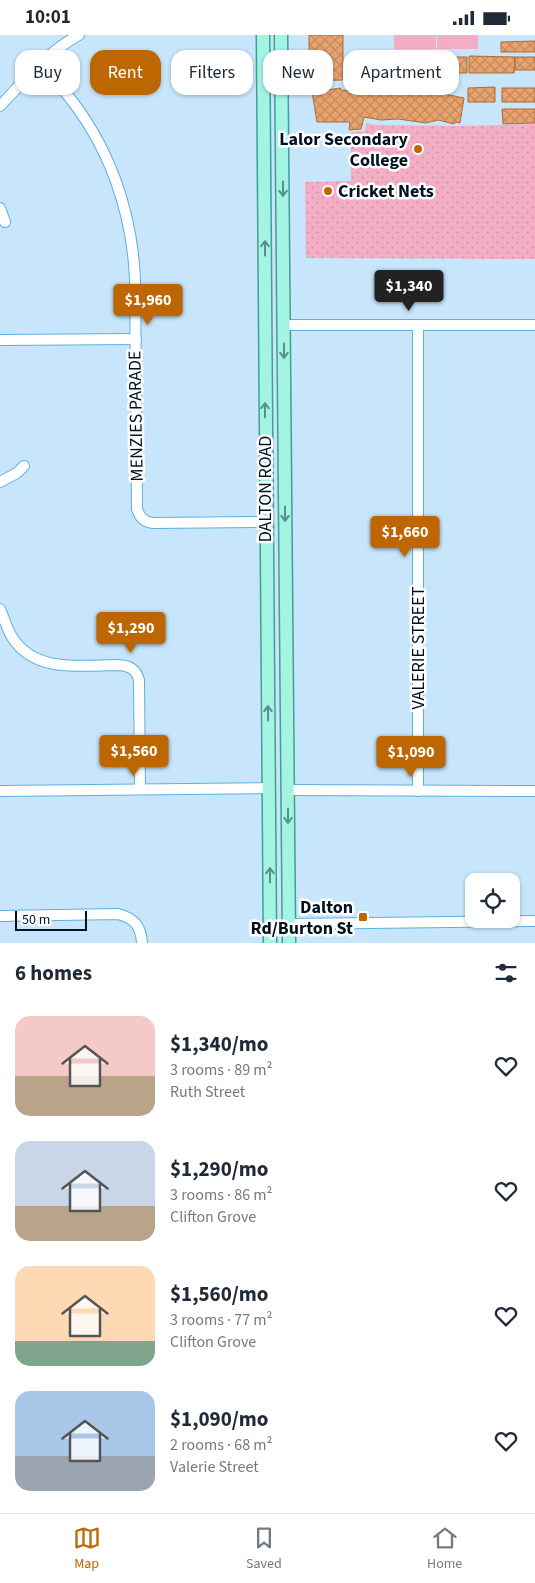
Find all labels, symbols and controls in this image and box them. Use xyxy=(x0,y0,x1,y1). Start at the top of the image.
text: 10:01 xyxy=(25,4,71,31)
chip: Buy xyxy=(15,50,80,95)
chip: Rent xyxy=(90,50,161,95)
chip: Filters xyxy=(171,50,253,95)
chip: New xyxy=(263,50,333,95)
chip: Apartment xyxy=(343,50,459,95)
place label: Lalor Secondary College xyxy=(279,127,409,173)
marker: Lalor Secondary College xyxy=(412,143,424,155)
place label: Cricket Nets xyxy=(338,179,434,204)
one-way arrow xyxy=(278,180,288,196)
marker: Cricket Nets xyxy=(322,185,334,197)
one-way arrow xyxy=(260,240,270,256)
pin: $1,340 xyxy=(368,269,450,312)
text: $1,340 xyxy=(385,275,433,297)
pin: $1,960 xyxy=(107,283,189,326)
text: $1,960 xyxy=(124,289,172,311)
one-way arrow xyxy=(279,342,289,359)
street label: MENZIES PARADE xyxy=(122,350,150,482)
one-way arrow xyxy=(260,402,270,418)
street label: DALTON ROAD xyxy=(253,436,278,542)
one-way arrow xyxy=(280,505,290,521)
pin: $1,660 xyxy=(364,515,446,558)
text: $1,660 xyxy=(381,521,429,543)
street label: VALERIE STREET xyxy=(406,586,431,709)
pin: $1,290 xyxy=(90,611,172,654)
text: $1,290 xyxy=(107,617,155,639)
one-way arrow xyxy=(263,705,273,721)
pin: $1,560 xyxy=(93,735,175,777)
pin: $1,090 xyxy=(370,735,452,778)
text: $1,560 xyxy=(110,740,158,762)
text: $1,090 xyxy=(387,741,435,763)
one-way arrow xyxy=(283,808,293,824)
one-way arrow xyxy=(265,867,275,884)
map controls xyxy=(465,873,520,928)
button: locate xyxy=(465,873,520,928)
place label: Dalton Rd/Burton St xyxy=(251,895,353,941)
scale bar xyxy=(15,908,88,931)
text: 50 m xyxy=(22,910,50,930)
marker: Dalton Rd/Burton St xyxy=(357,911,369,923)
text: 6 homes xyxy=(15,958,92,988)
icon: filters xyxy=(492,959,520,987)
text: $1,340/mo xyxy=(170,1029,269,1059)
icon: home xyxy=(55,1036,115,1096)
icon: heart xyxy=(492,1052,520,1080)
text: 3 rooms · 89 m² xyxy=(170,1059,272,1081)
text: Ruth Street xyxy=(170,1081,245,1103)
text: $1,290/mo xyxy=(170,1154,269,1184)
icon: home xyxy=(55,1161,115,1221)
icon: heart xyxy=(492,1177,520,1205)
text: 3 rooms · 86 m² xyxy=(170,1184,272,1206)
text: Clifton Grove xyxy=(170,1206,256,1228)
text: $1,560/mo xyxy=(170,1279,269,1309)
icon: home xyxy=(55,1286,115,1346)
icon: heart xyxy=(492,1302,520,1330)
text: 3 rooms · 77 m² xyxy=(170,1309,272,1331)
text: Clifton Grove xyxy=(170,1331,256,1353)
text: $1,090/mo xyxy=(170,1404,269,1434)
icon: home xyxy=(55,1411,115,1471)
icon: heart xyxy=(492,1427,520,1455)
text: 2 rooms · 68 m² xyxy=(170,1434,272,1456)
text: Valerie Street xyxy=(170,1456,259,1478)
tab: Map xyxy=(73,1524,101,1574)
tab: Saved xyxy=(246,1524,282,1574)
tab: Home xyxy=(427,1524,462,1574)

